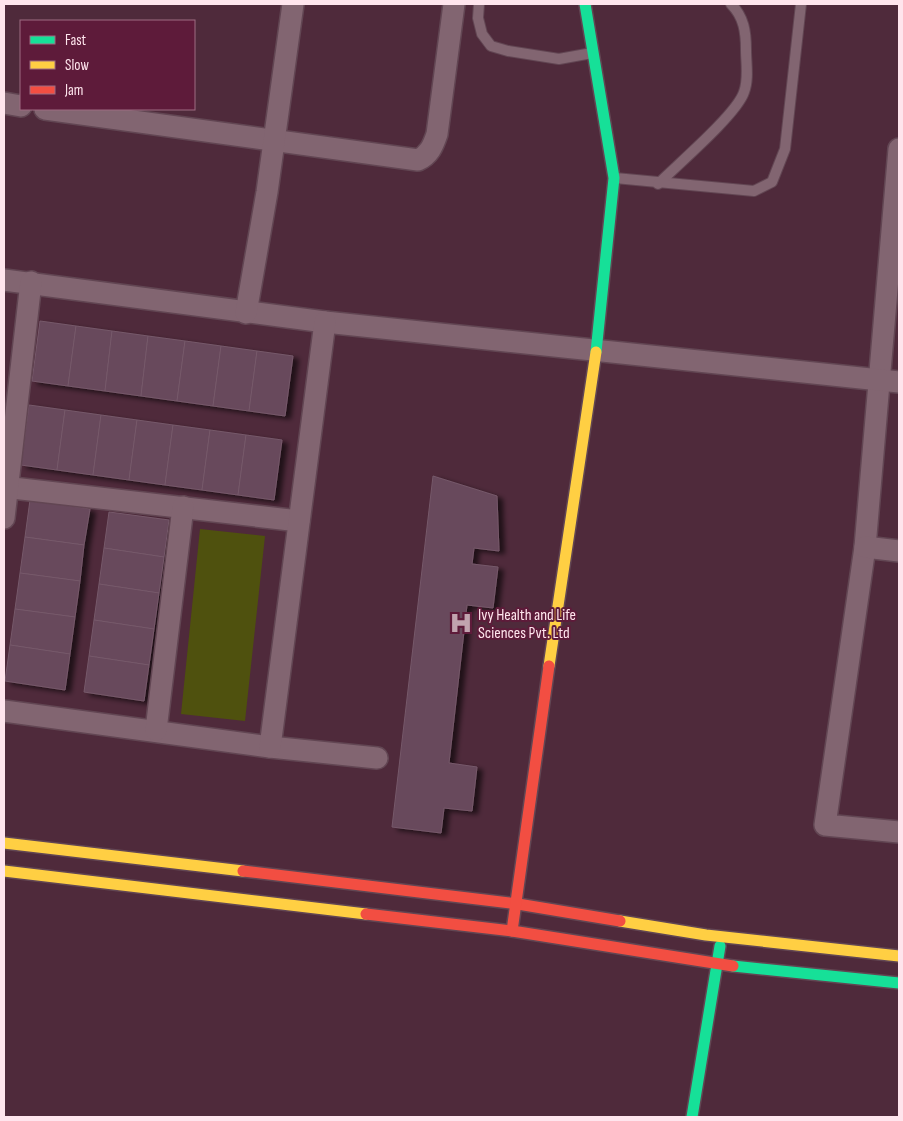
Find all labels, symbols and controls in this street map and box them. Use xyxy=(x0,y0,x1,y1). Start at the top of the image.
legend xyxy=(20,20,195,110)
text: Fast xyxy=(65,31,87,50)
text: Slow xyxy=(65,56,89,75)
text: Jam xyxy=(64,81,83,100)
place label: Ivy Health and Life Sciences Pvt. Ltd xyxy=(478,606,576,643)
hospital icon: Ivy Health and Life Sciences Pvt. Ltd xyxy=(448,610,474,636)

